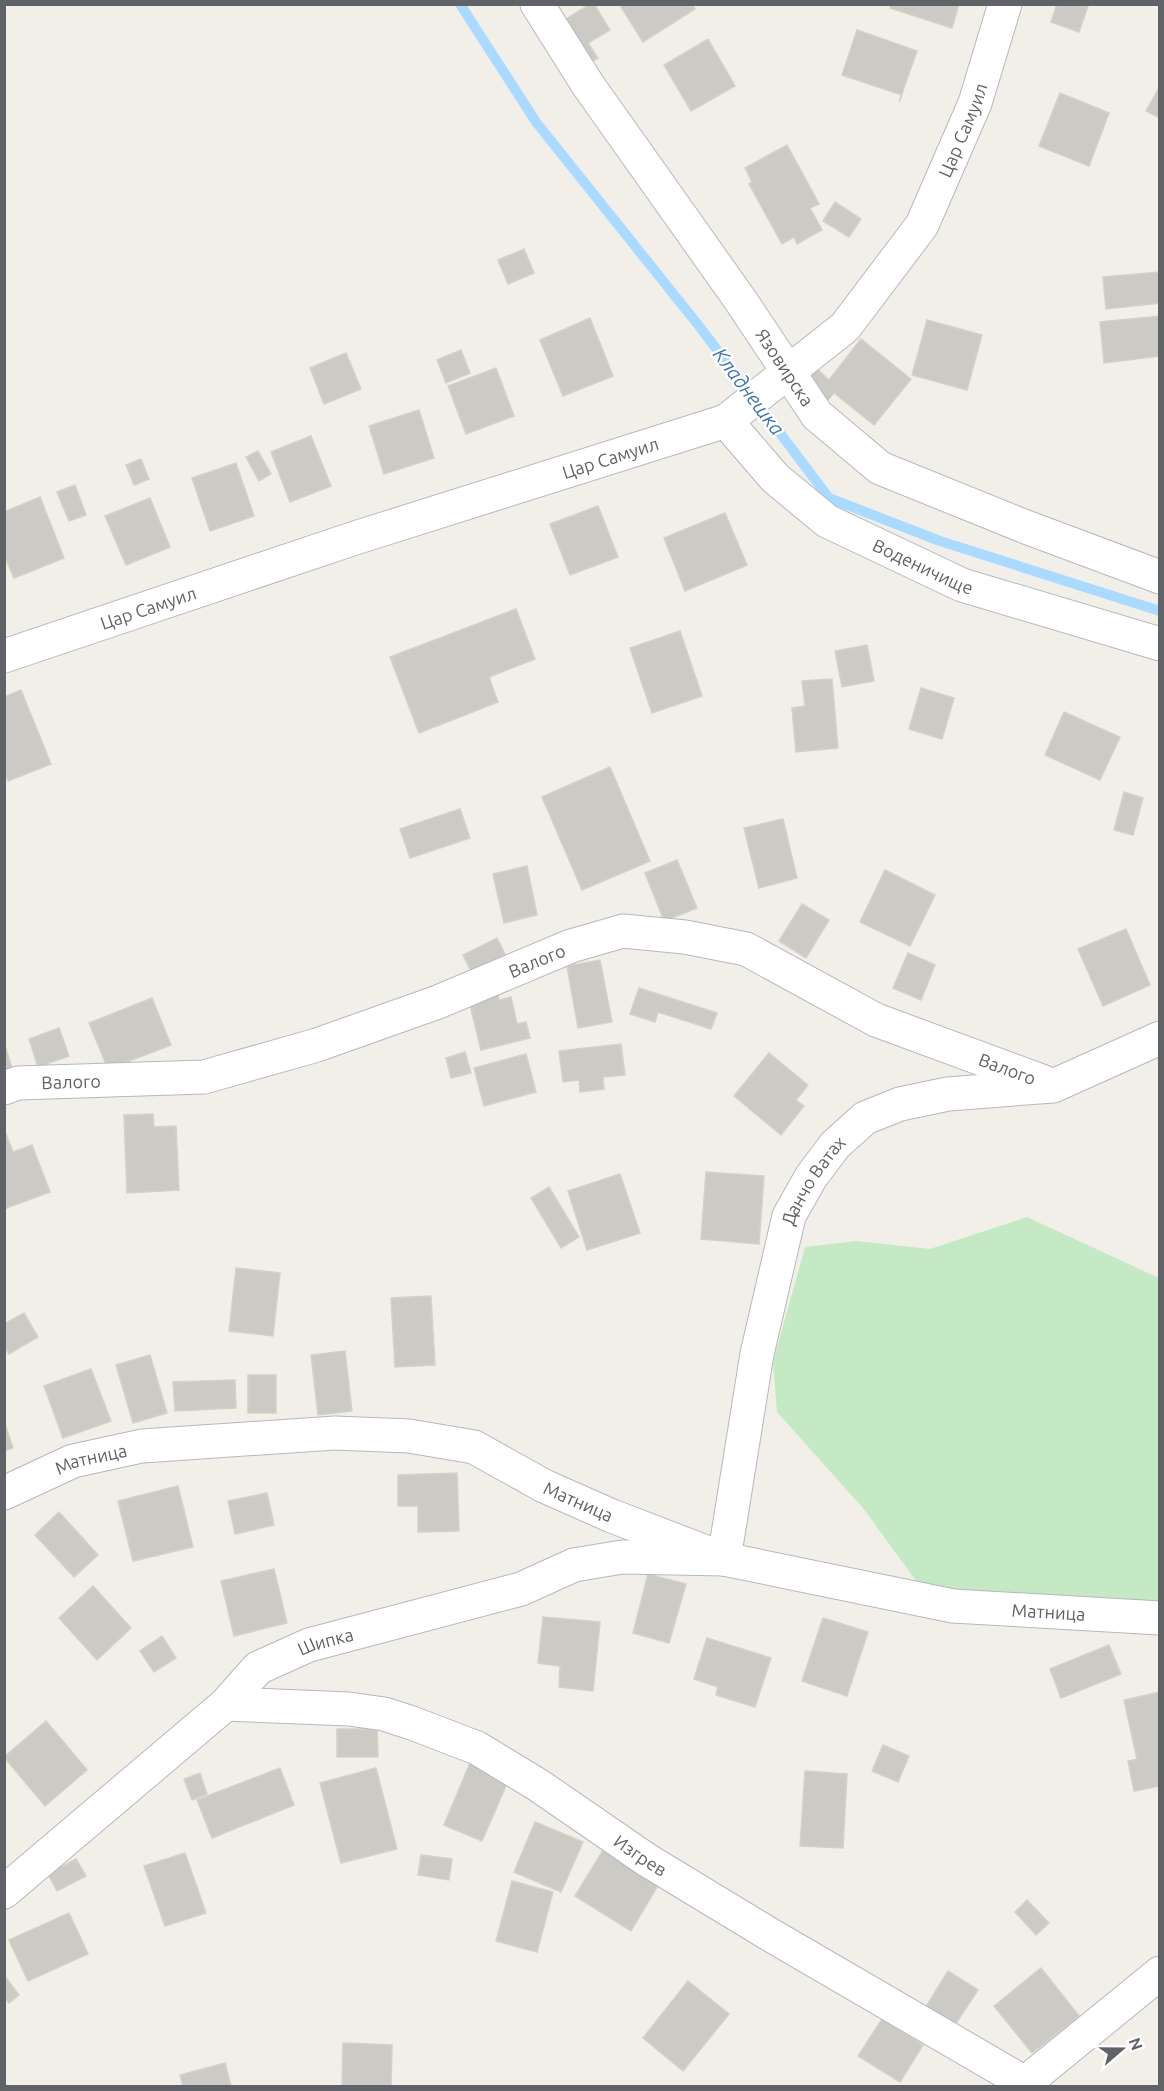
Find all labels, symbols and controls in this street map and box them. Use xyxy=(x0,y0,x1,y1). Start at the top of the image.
street label: Цар Самуил xyxy=(934,81,990,180)
street label: Язовирска xyxy=(752,325,818,410)
water label: Кладнешка xyxy=(709,343,789,439)
street label: Цар Самуил xyxy=(560,433,661,482)
street label: Воденичище xyxy=(870,534,976,598)
street label: Цар Самуил xyxy=(98,582,199,633)
street label: Валого xyxy=(505,940,568,981)
street label: Валого xyxy=(976,1049,1039,1088)
street label: Валого xyxy=(41,1070,101,1092)
street label: Данчо Ватах xyxy=(777,1131,849,1227)
street label: Матница xyxy=(52,1440,129,1478)
street label: Матница xyxy=(541,1477,616,1525)
street label: Матница xyxy=(1011,1599,1086,1624)
street label: Шипка xyxy=(294,1624,356,1659)
street label: Изгрев xyxy=(610,1830,670,1880)
north arrow xyxy=(1092,2019,1152,2079)
text: N xyxy=(1126,2035,1147,2053)

